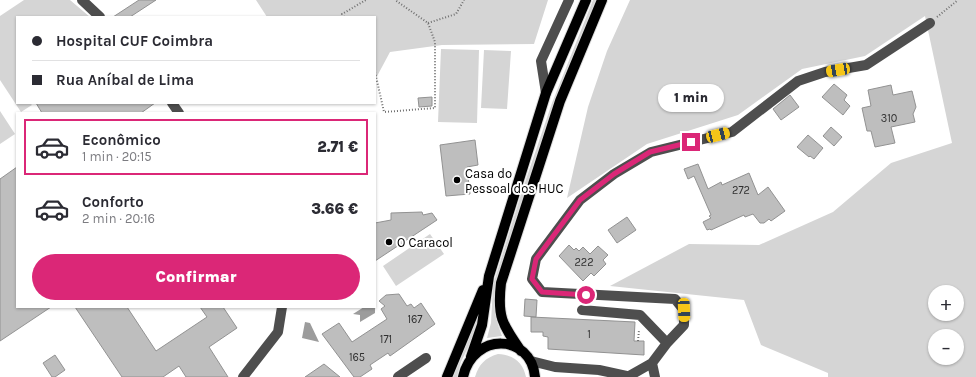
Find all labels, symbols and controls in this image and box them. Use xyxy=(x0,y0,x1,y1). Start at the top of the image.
text: Hospital CUF Coimbra xyxy=(56,32,213,50)
car xyxy=(825,62,851,78)
text: Rua Aníbal de Lima xyxy=(56,71,194,89)
callout: 1 min xyxy=(658,84,724,112)
text: 1 min xyxy=(674,90,708,105)
house number: 310 xyxy=(881,112,897,125)
car xyxy=(705,126,731,144)
icon: car xyxy=(34,129,70,165)
text: Econômico xyxy=(82,131,161,149)
route end xyxy=(682,133,700,151)
text: 2.71 € xyxy=(317,138,358,156)
text: 1 min · 20:15 xyxy=(82,149,152,164)
place label: Casa do Pessoal dos HUC xyxy=(465,166,563,196)
marker: Casa do Pessoal dos HUC xyxy=(452,175,462,185)
house number: 272 xyxy=(732,184,750,197)
icon: car xyxy=(34,191,70,227)
text: Conforto xyxy=(82,193,144,211)
text: 3.66 € xyxy=(311,200,358,218)
text: 2 min · 20:16 xyxy=(82,211,155,226)
place label: O Caracol xyxy=(397,235,453,250)
marker: O Caracol xyxy=(384,237,394,247)
button: Confirmar xyxy=(32,254,360,300)
house number: 222 xyxy=(574,256,594,269)
map controls xyxy=(928,285,964,365)
button: + xyxy=(928,285,964,321)
route start xyxy=(577,286,595,304)
car xyxy=(678,298,690,322)
house number: 167 xyxy=(407,313,423,326)
house number: 1 xyxy=(587,328,591,341)
button: − xyxy=(928,329,964,365)
house number: 171 xyxy=(380,333,392,346)
house number: 165 xyxy=(349,351,365,364)

